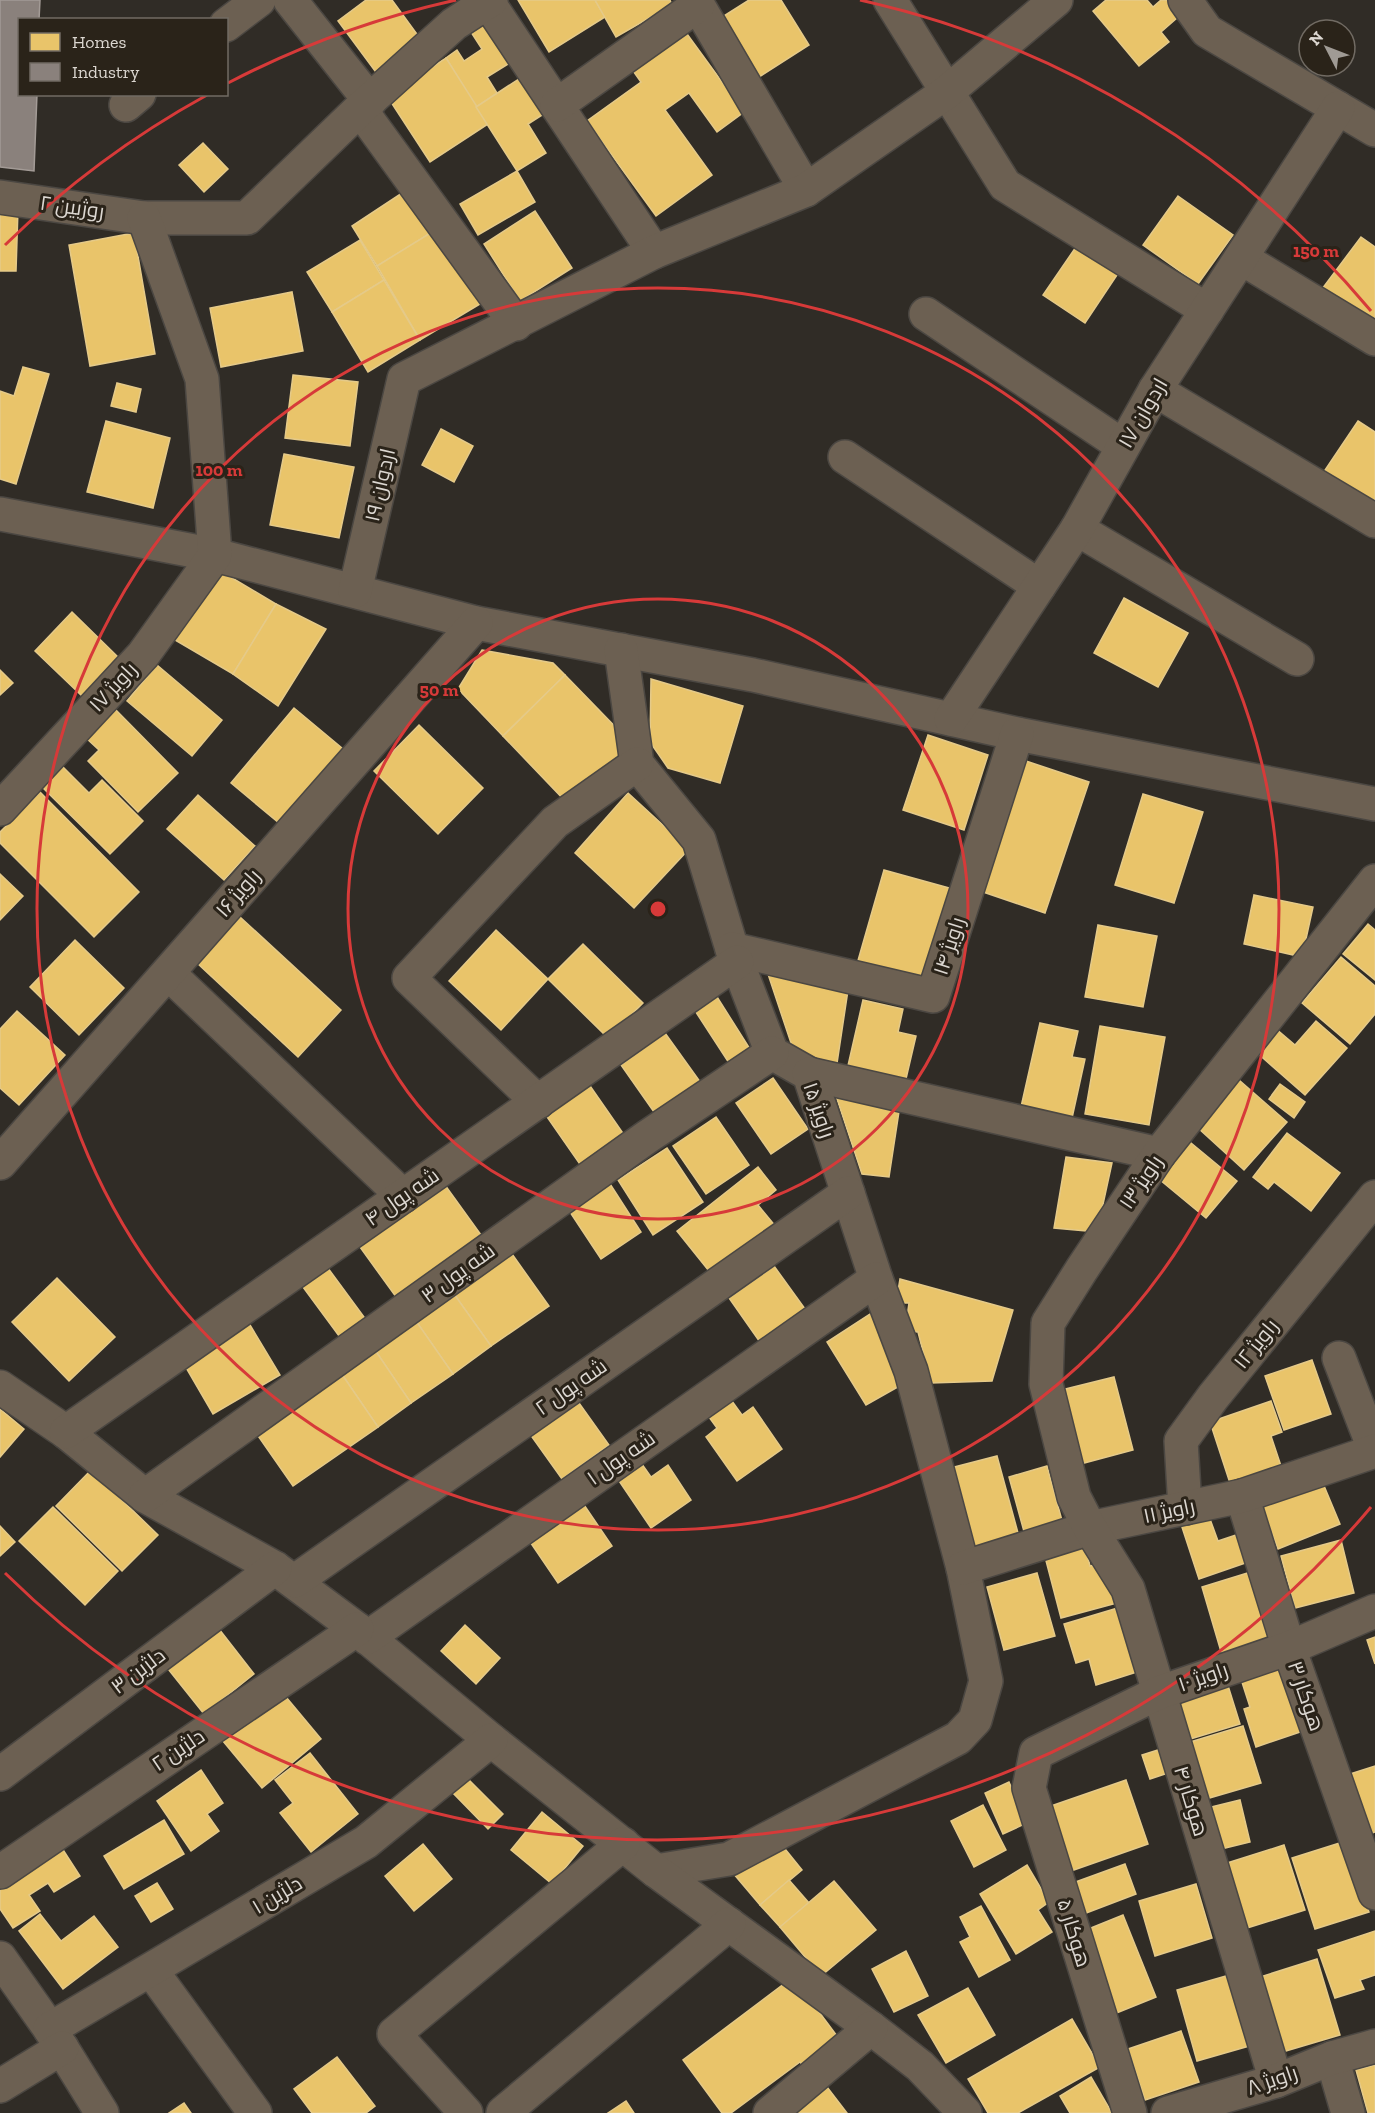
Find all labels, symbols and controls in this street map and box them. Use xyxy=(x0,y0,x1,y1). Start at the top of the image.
legend xyxy=(18,18,228,96)
north arrow xyxy=(1297,18,1357,78)
text: N xyxy=(1305,27,1327,49)
text: Homes xyxy=(72,31,126,53)
text: Industry xyxy=(72,61,140,83)
street label: روژبین ۲ xyxy=(38,190,106,224)
text: 150 m xyxy=(1293,240,1339,262)
street label: اردوان ۱۷ xyxy=(1113,373,1173,453)
street label: اردوان ۱۹ xyxy=(359,446,401,524)
text: 100 m xyxy=(195,459,243,481)
street label: راویژ ۱۷ xyxy=(83,657,142,717)
text: 50 m xyxy=(420,679,459,701)
street label: راویژ ۱۶ xyxy=(210,863,265,922)
centre of rings xyxy=(648,899,668,919)
street label: راویژ ۱۴ xyxy=(927,914,970,978)
street label: راویژ ۱۵ xyxy=(798,1079,841,1141)
street label: راویژ ۱۳ xyxy=(1113,1150,1168,1214)
street label: شه پول ۴ xyxy=(360,1162,445,1233)
street label: شه پول ۳ xyxy=(416,1238,501,1309)
street label: راویژ ۱۲ xyxy=(1228,1314,1283,1374)
street label: شه پول ۲ xyxy=(530,1353,613,1422)
street label: شه پول ۱ xyxy=(582,1425,661,1492)
street label: راویژ ۱۱ xyxy=(1141,1493,1197,1528)
street label: دلژین ۳ xyxy=(106,1642,170,1700)
street label: راویژ ۱۰ xyxy=(1175,1656,1231,1697)
street label: هوکار ۳ xyxy=(1283,1657,1330,1734)
street label: دلژین ۲ xyxy=(147,1723,209,1777)
street label: هوکار ۴ xyxy=(1169,1763,1214,1839)
street label: دلژین ۱ xyxy=(247,1870,307,1920)
street label: هوکار ۵ xyxy=(1052,1896,1097,1970)
street label: راویژ ۸ xyxy=(1243,2059,1301,2100)

